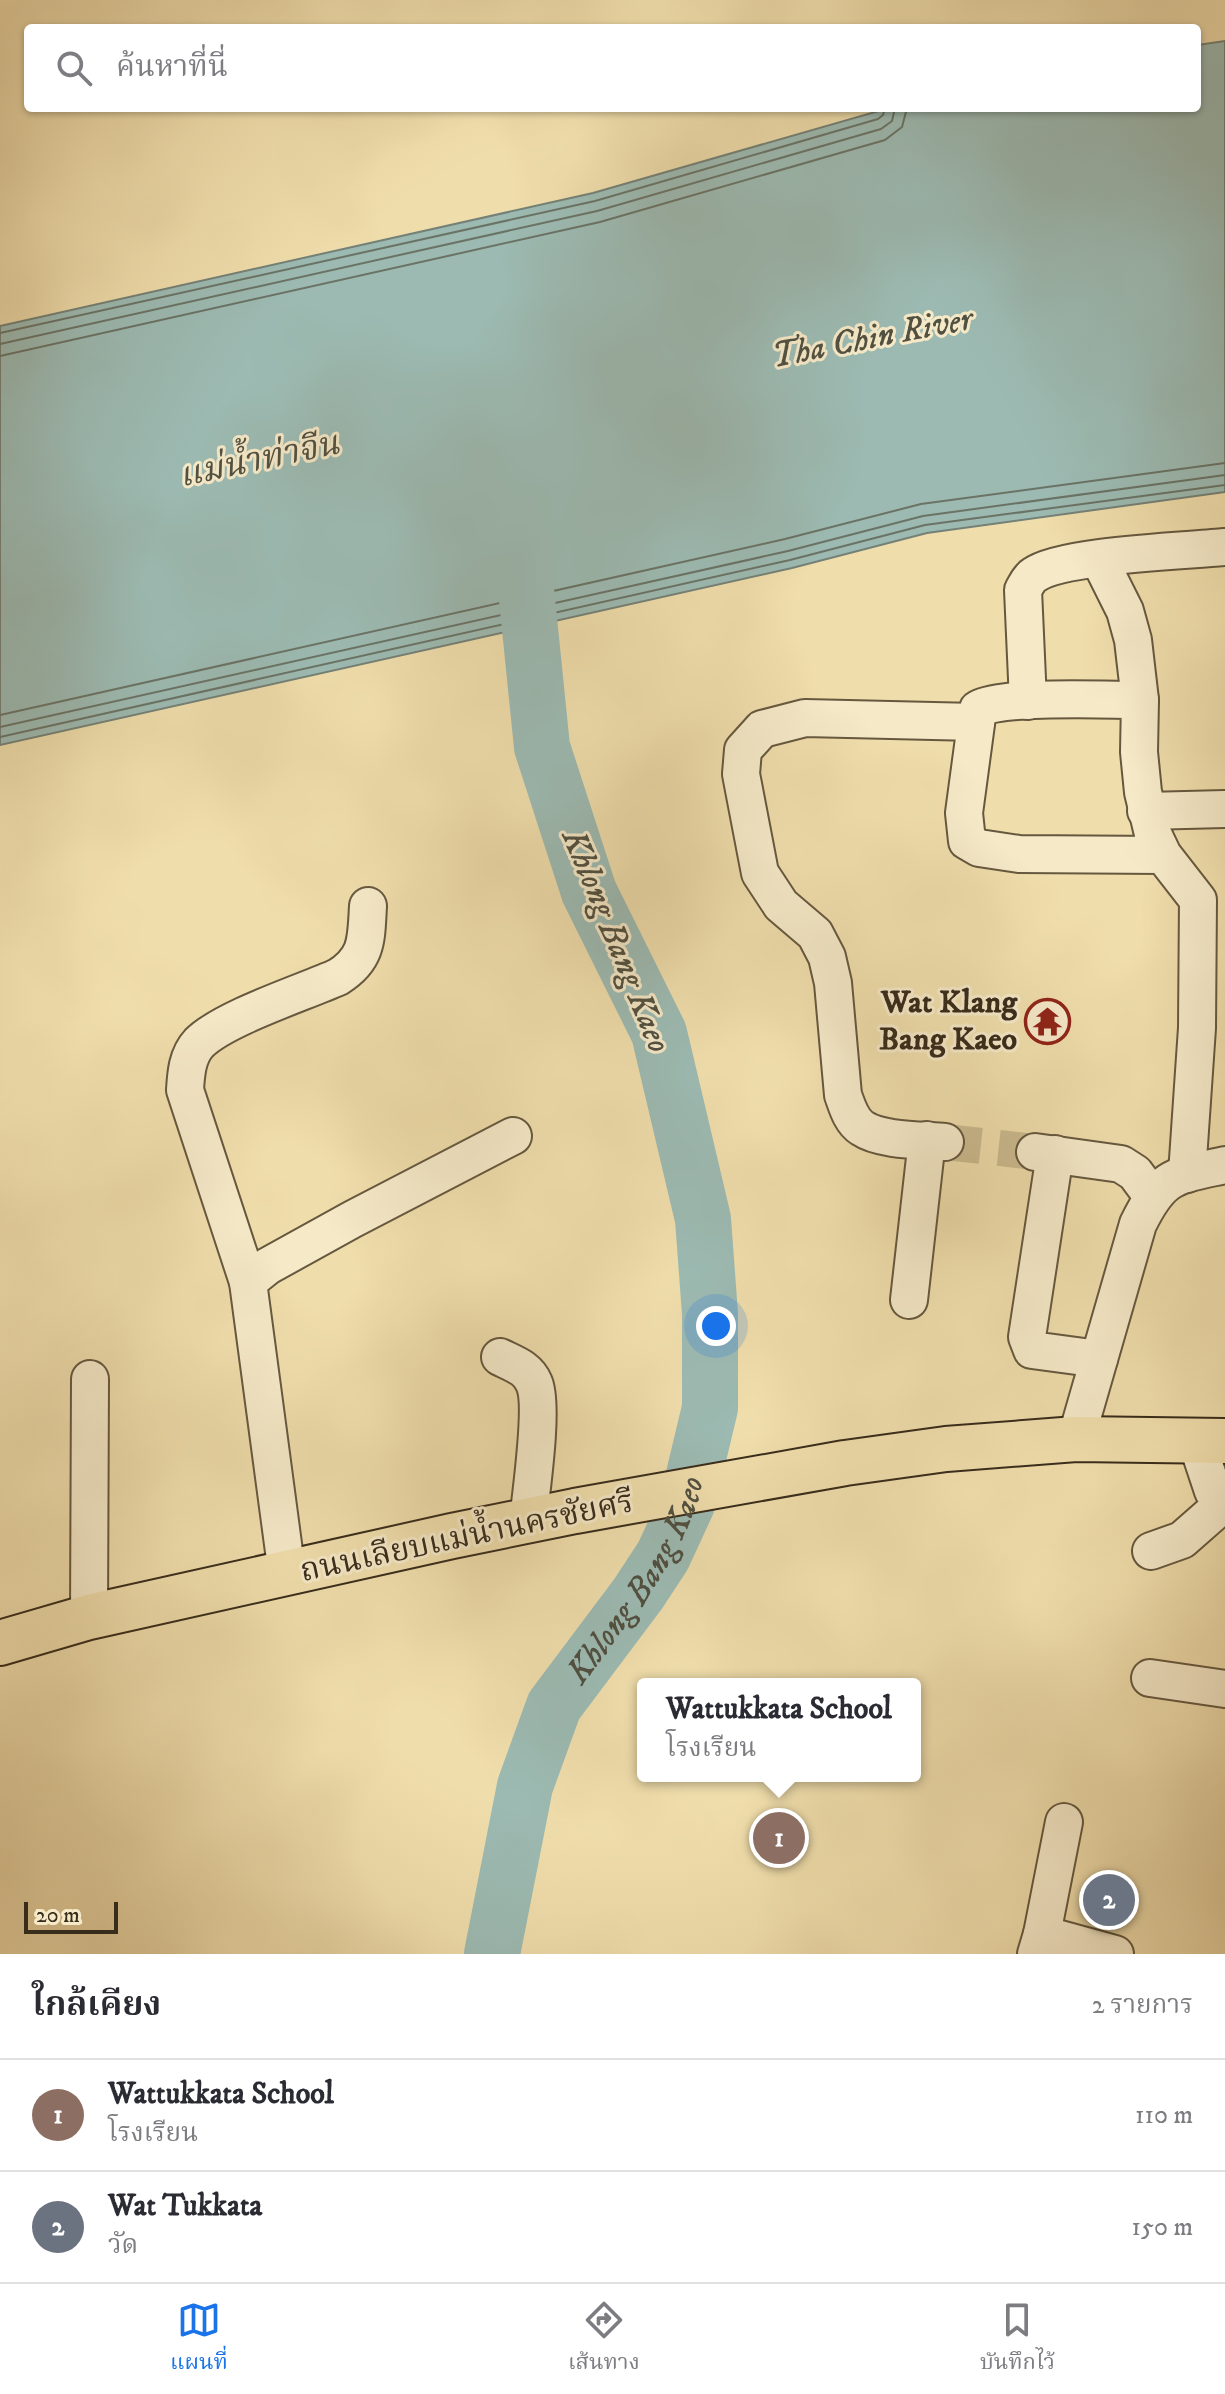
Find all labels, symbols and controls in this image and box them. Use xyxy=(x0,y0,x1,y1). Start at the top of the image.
search box xyxy=(24,24,1201,112)
icon: search xyxy=(52,46,96,90)
text: ค้นหาที่นี่ xyxy=(116,49,228,86)
water label: Tha Chin River xyxy=(768,297,979,378)
water label: แม่น้ำท่าจีน xyxy=(174,418,344,497)
water label: Khlong Bang Kaeo xyxy=(552,822,680,1059)
place label: Wat Klang Bang Kaeo xyxy=(879,983,1018,1060)
temple icon: Wat Klang Bang Kaeo xyxy=(1024,997,1072,1045)
your location xyxy=(696,1306,736,1346)
water label: Khlong Bang Kaeo xyxy=(556,1472,714,1693)
street label: ถนนเลียบแม่น้ำนครชัยศรี xyxy=(296,1477,637,1592)
popup xyxy=(637,1678,921,1782)
text: Wattukkata School xyxy=(666,1691,892,1728)
text: โรงเรียน xyxy=(666,1732,756,1765)
pin: 1 xyxy=(753,1808,805,1868)
pin: 2 xyxy=(1083,1870,1135,1930)
scale bar xyxy=(24,1898,118,1934)
text: 20 m xyxy=(36,1902,80,1929)
text: ใกล้เคียง xyxy=(32,1984,161,2026)
text: 2 รายการ xyxy=(1092,1989,1193,2022)
text: Wattukkata School xyxy=(108,2076,334,2113)
text: 1 xyxy=(53,2099,63,2132)
text: 110 m xyxy=(1135,2099,1193,2132)
text: โรงเรียน xyxy=(108,2117,198,2150)
text: Wat Tukkata xyxy=(108,2188,262,2225)
text: 2 xyxy=(52,2211,64,2244)
text: 150 m xyxy=(1132,2211,1193,2244)
text: วัด xyxy=(108,2229,138,2262)
tab: แผนที่ xyxy=(170,2298,228,2381)
tab: เส้นทาง xyxy=(568,2298,640,2381)
tab: บันทึกไว้ xyxy=(980,2298,1055,2381)

